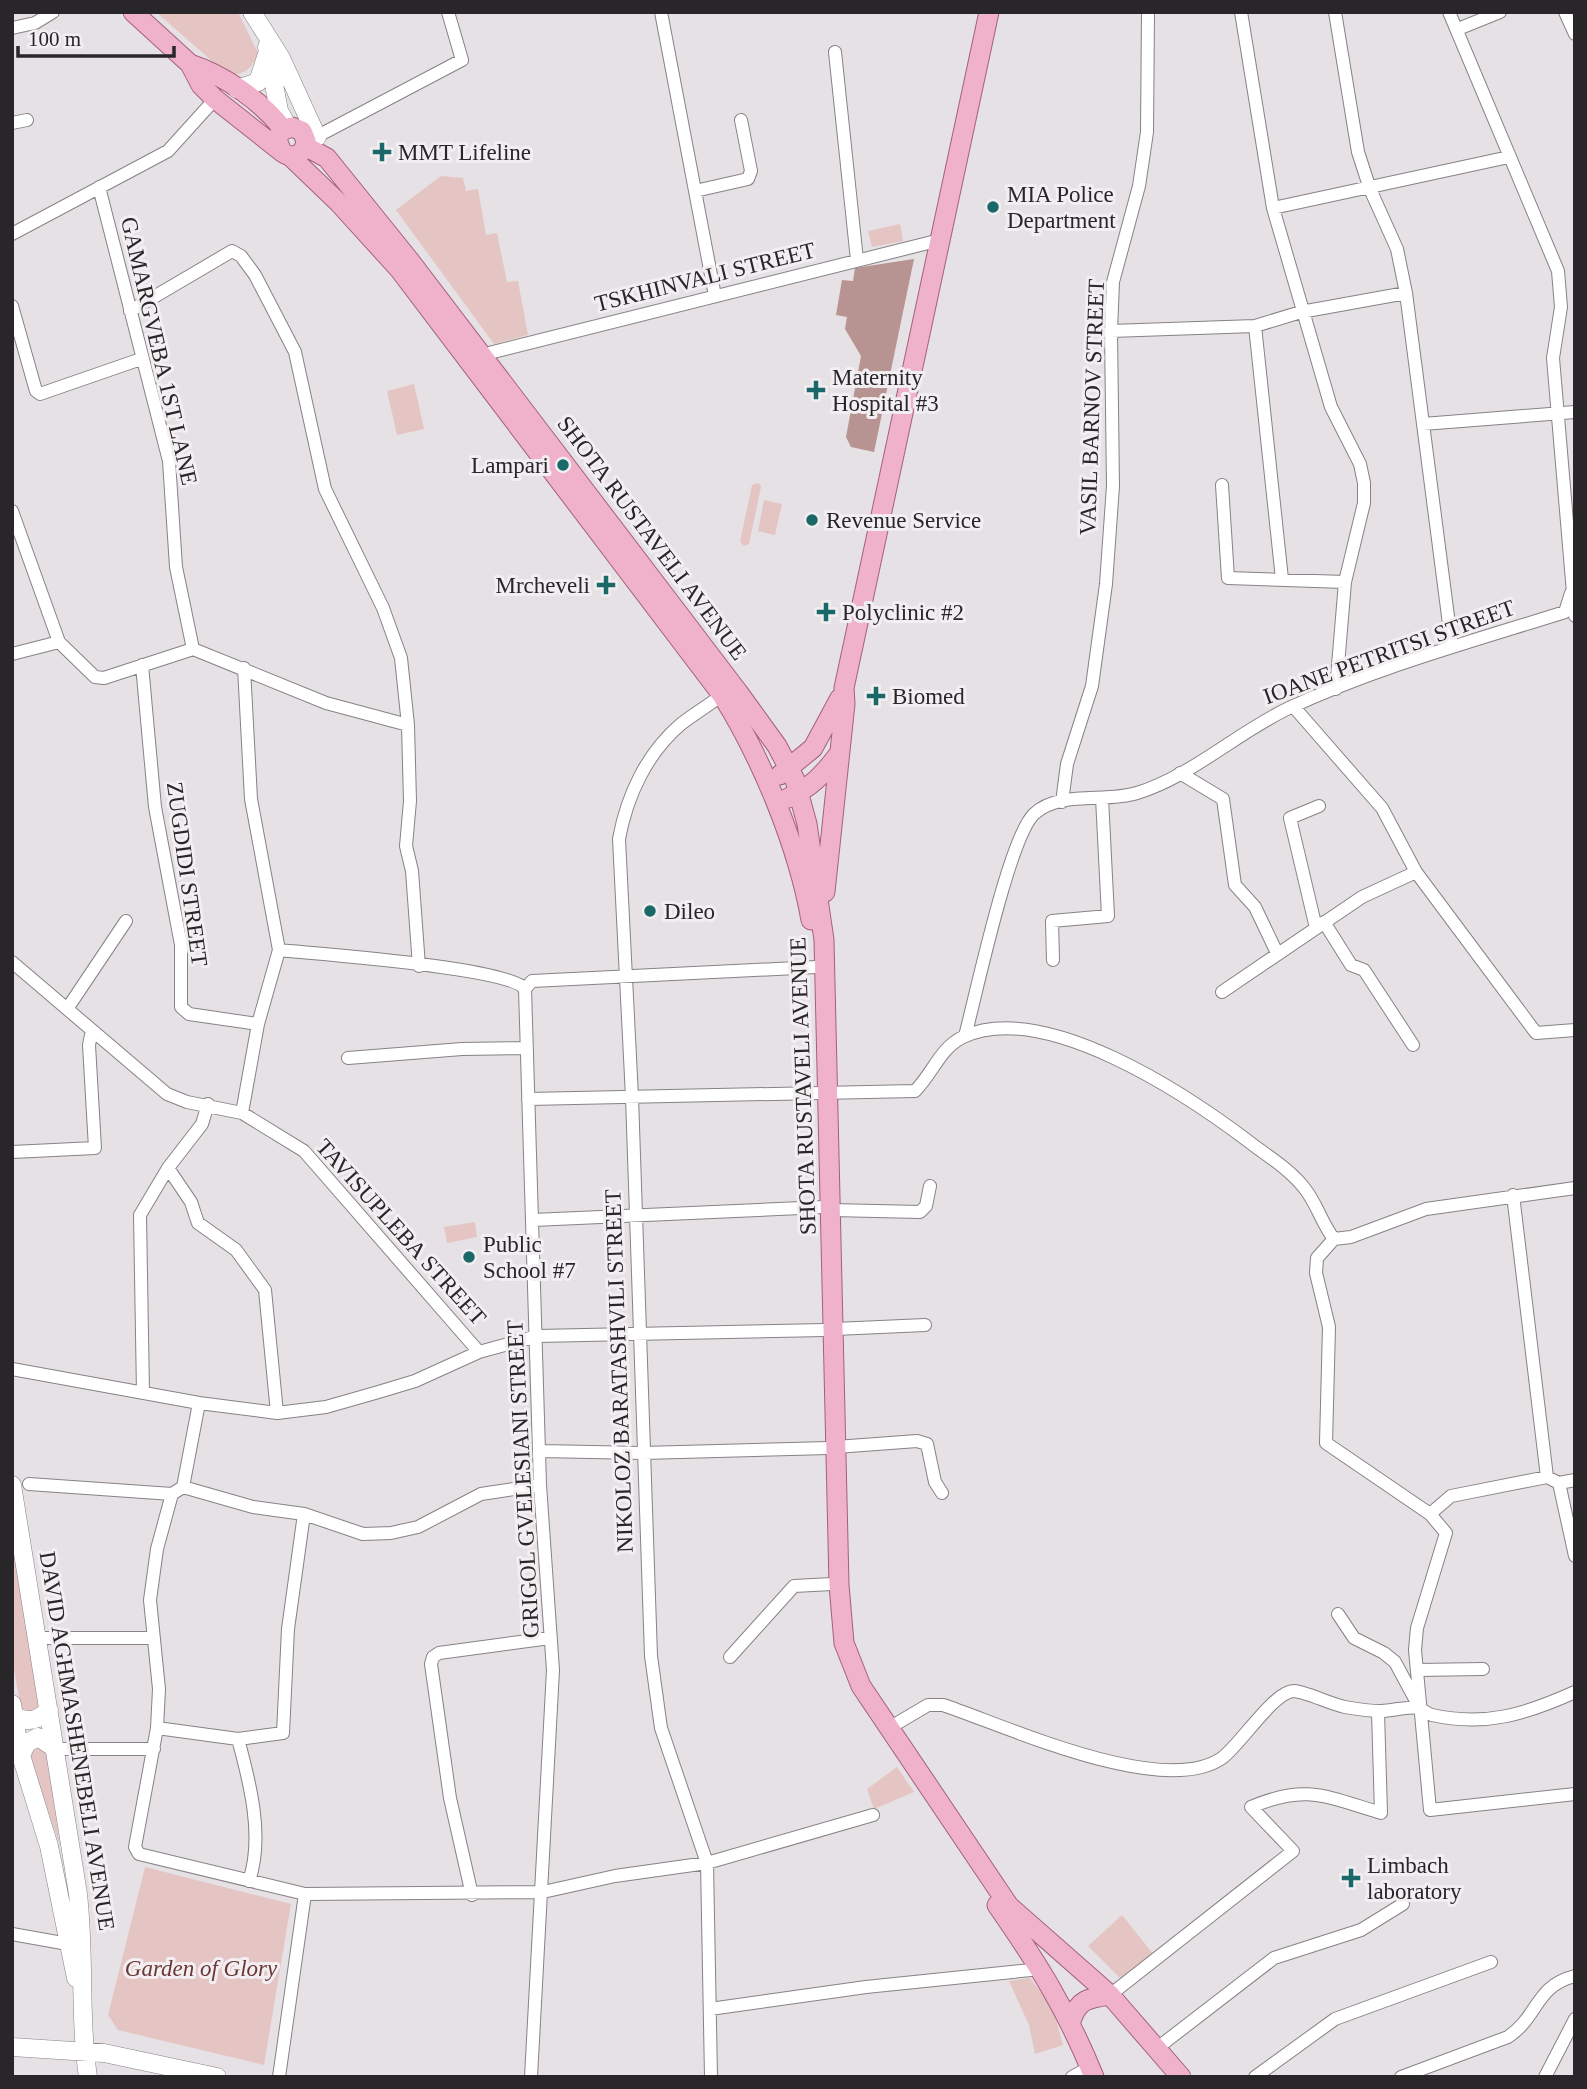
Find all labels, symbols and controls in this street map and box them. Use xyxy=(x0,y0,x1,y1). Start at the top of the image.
scale bar xyxy=(18,14,173,58)
text: 100 m xyxy=(28,27,81,51)
place label: MMT Lifeline xyxy=(398,140,531,165)
marker: MMT Lifeline xyxy=(372,142,392,162)
place label: MIA Police Department xyxy=(1007,182,1116,233)
marker: MIA Police Department xyxy=(985,199,1001,215)
street label: GAMARGVEBA 1ST LANE xyxy=(116,215,202,487)
street label: TSKHINVALI STREET xyxy=(592,237,818,317)
street label: VASIL BARNOV STREET xyxy=(1075,278,1109,536)
place label: Maternity Hospital #3 xyxy=(832,365,939,416)
marker: Maternity Hospital #3 xyxy=(806,380,826,400)
street label: SHOTA RUSTAVELI AVENUE xyxy=(552,411,752,665)
place label: Lampari xyxy=(471,453,549,478)
marker: Lampari xyxy=(555,457,571,473)
place label: Revenue Service xyxy=(826,508,981,533)
marker: Revenue Service xyxy=(804,512,820,528)
place label: Mrcheveli xyxy=(495,573,590,598)
marker: Mrcheveli xyxy=(596,575,616,595)
street label: IOANE PETRITSI STREET xyxy=(1260,595,1518,709)
place label: Polyclinic #2 xyxy=(842,600,964,625)
marker: Polyclinic #2 xyxy=(816,602,836,622)
place label: Biomed xyxy=(892,684,965,709)
marker: Biomed xyxy=(866,686,886,706)
street label: ZUGDIDI STREET xyxy=(162,780,212,968)
place label: Dileo xyxy=(664,899,715,924)
marker: Dileo xyxy=(642,903,658,919)
street label: SHOTA RUSTAVELI AVENUE xyxy=(785,936,821,1236)
street label: TAVISUPLEBA STREET xyxy=(311,1134,491,1330)
street label: NIKOLOZ BARATASHVILI STREET xyxy=(600,1189,638,1553)
place label: Public School #7 xyxy=(483,1232,576,1283)
marker: Public School #7 xyxy=(461,1249,477,1265)
street label: GRIGOL GVELESIANI STREET xyxy=(502,1319,544,1639)
street label: DAVID AGHMASHENEBELI AVENUE xyxy=(35,1550,119,1932)
place label: Limbach laboratory xyxy=(1367,1853,1462,1904)
marker: Limbach laboratory xyxy=(1341,1868,1361,1888)
park label: Garden of Glory xyxy=(125,1956,278,1981)

